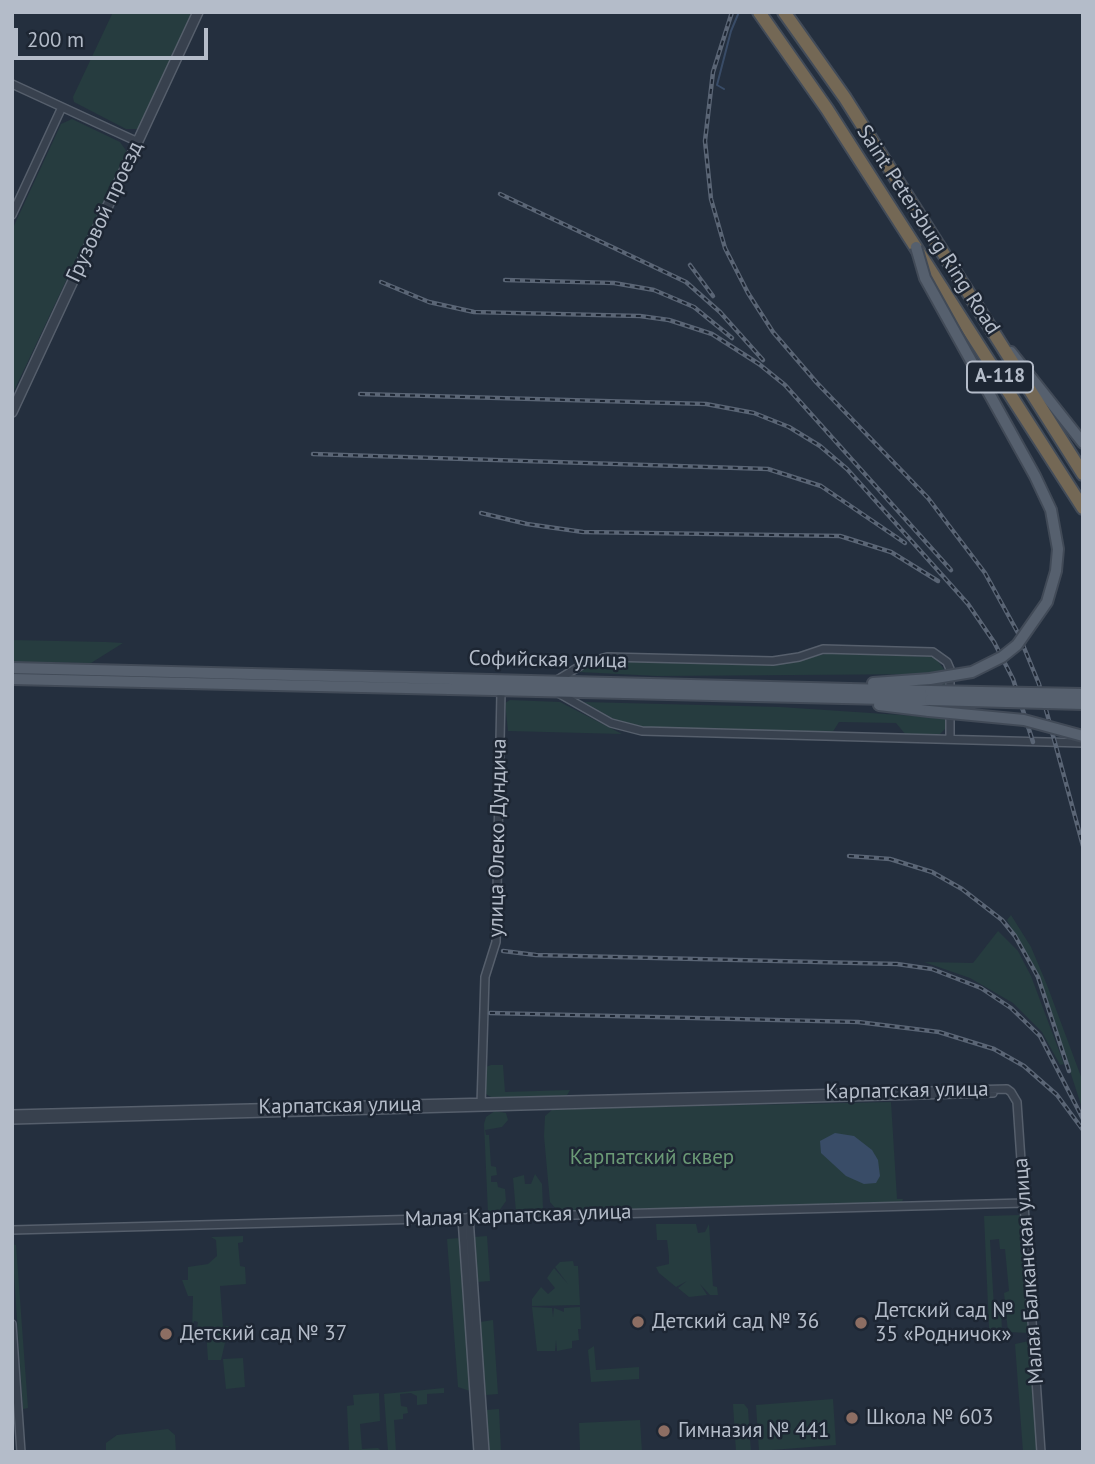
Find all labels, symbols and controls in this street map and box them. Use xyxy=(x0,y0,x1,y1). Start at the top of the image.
scale bar xyxy=(18,14,212,58)
text: 200 m xyxy=(27,26,84,53)
street label: Saint Petersburg Ring Road xyxy=(851,121,1005,339)
street label: Грузовой проезд xyxy=(61,138,149,286)
road number: А-118 xyxy=(967,362,1033,392)
street label: Софийская улица xyxy=(468,646,628,674)
street label: улица Олеко Дундича xyxy=(484,738,512,938)
street label: Карпатская улица xyxy=(825,1077,989,1105)
street label: Карпатская улица xyxy=(258,1092,422,1120)
park label: Карпатский сквер xyxy=(570,1145,734,1171)
street label: Малая Балканская улица xyxy=(1009,1157,1049,1385)
street label: Малая Карпатская улица xyxy=(404,1199,632,1233)
place label: Детский сад № 35 «Родничок» xyxy=(875,1298,1014,1348)
place label: Детский сад № 36 xyxy=(652,1309,819,1335)
marker: Детский сад № 36 xyxy=(630,1314,646,1330)
marker: Детский сад № 35 «Родничок» xyxy=(853,1315,869,1331)
place label: Детский сад № 37 xyxy=(180,1321,347,1347)
marker: Детский сад № 37 xyxy=(158,1326,174,1342)
place label: Школа № 603 xyxy=(866,1405,993,1431)
marker: Школа № 603 xyxy=(844,1410,860,1426)
place label: Гимназия № 441 xyxy=(678,1418,829,1444)
marker: Гимназия № 441 xyxy=(656,1423,672,1439)

